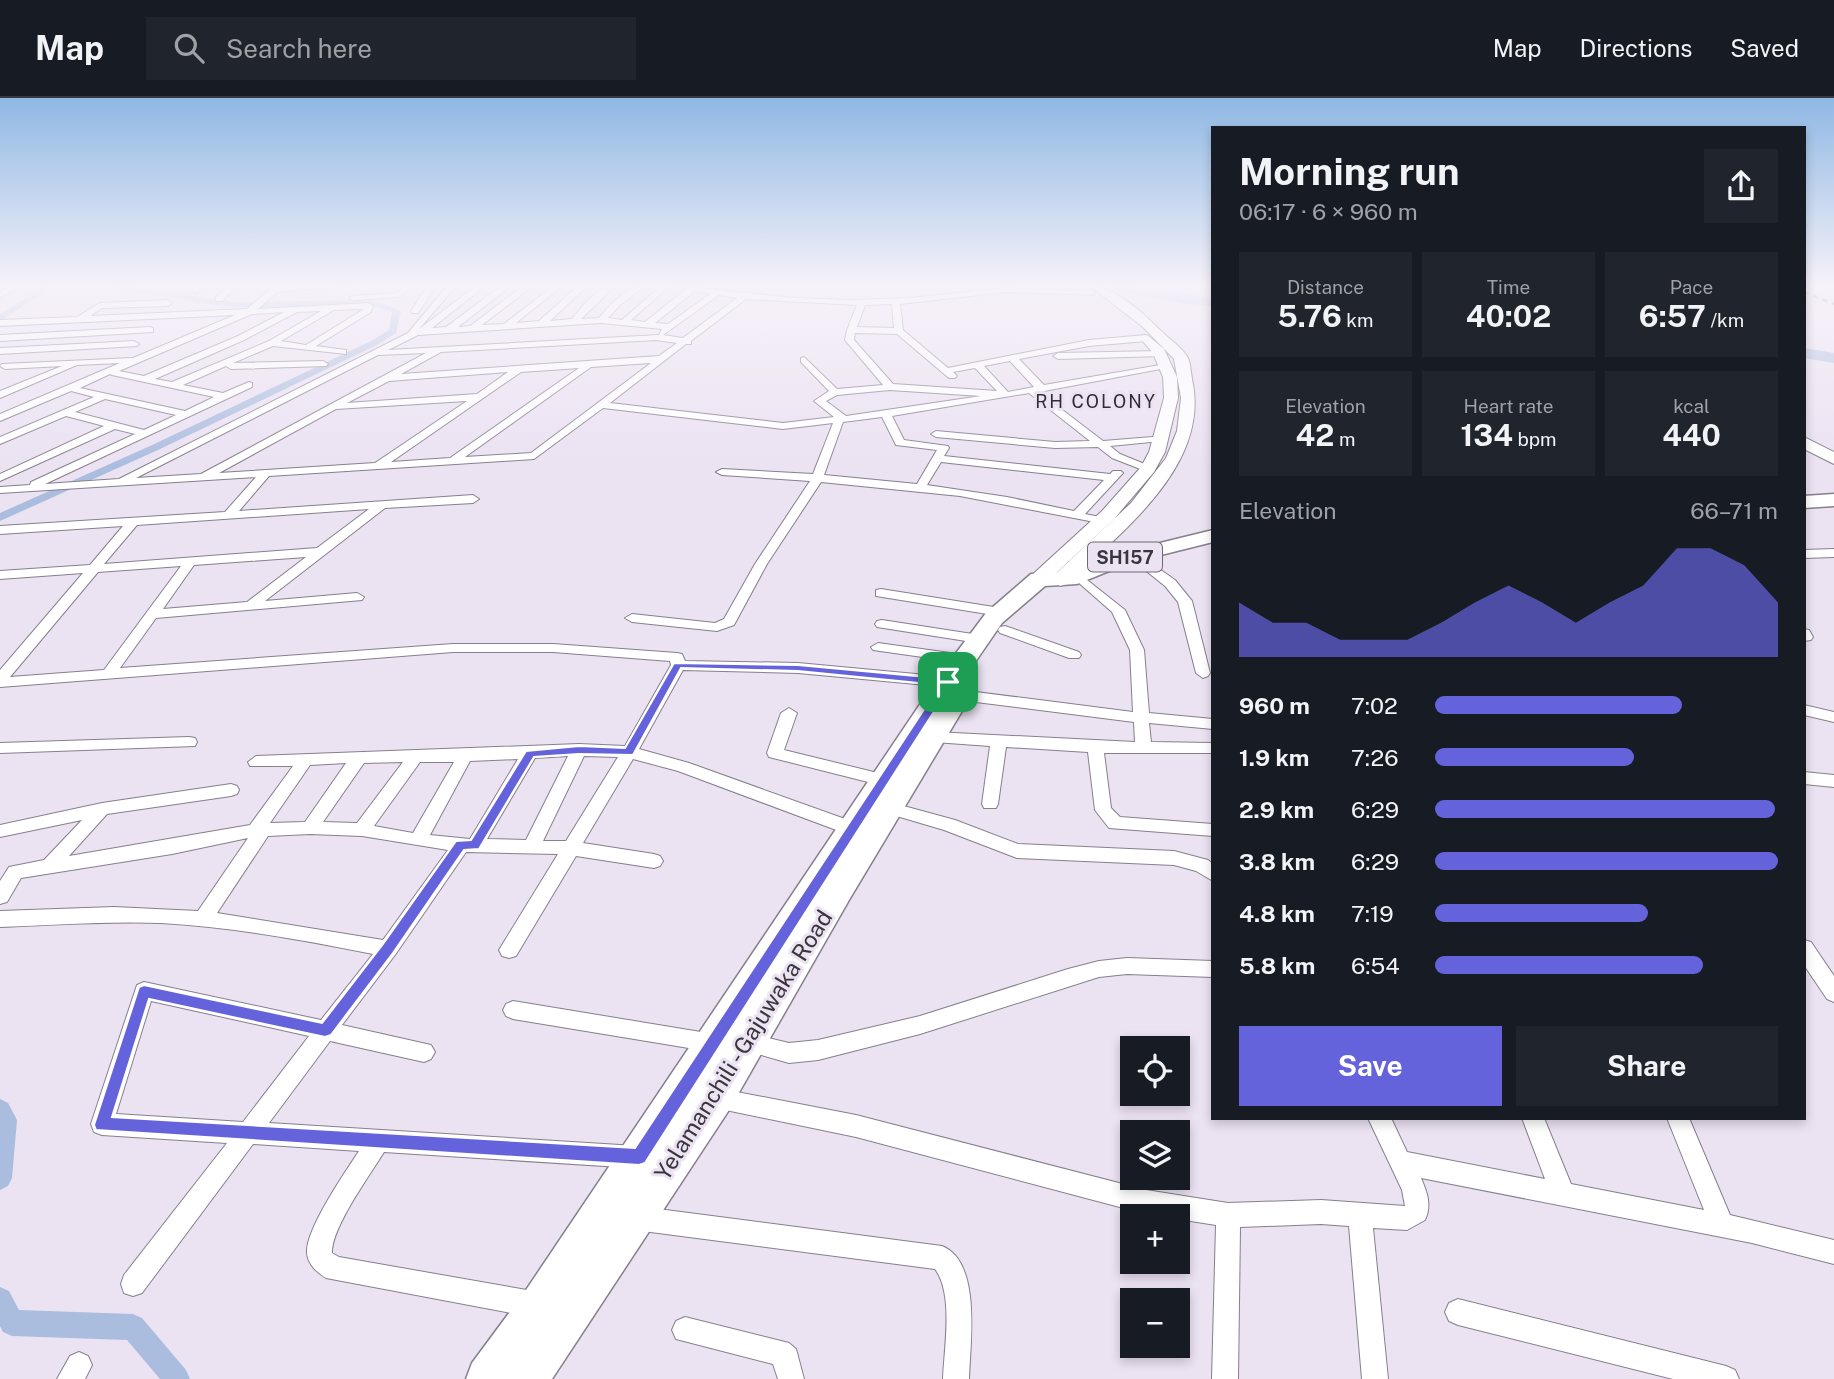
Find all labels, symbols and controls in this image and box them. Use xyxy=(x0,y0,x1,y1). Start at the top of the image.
search box xyxy=(146,17,636,80)
text: Map xyxy=(35,29,104,67)
icon: search xyxy=(170,29,208,67)
text: Search here xyxy=(226,33,372,64)
text: Map xyxy=(1493,34,1542,62)
text: Directions xyxy=(1580,34,1692,62)
text: Saved xyxy=(1730,34,1799,62)
text: Morning run xyxy=(1239,149,1460,194)
button: share xyxy=(1704,149,1778,223)
text: 06:17 · 6 × 960 m xyxy=(1239,198,1418,225)
text: Distance xyxy=(1287,276,1364,298)
text: Time xyxy=(1487,276,1530,298)
text: Pace xyxy=(1670,276,1713,298)
text: 5.76 xyxy=(1278,298,1342,334)
text: 40:02 xyxy=(1466,298,1551,334)
text: 6:57 xyxy=(1639,298,1706,334)
text: km xyxy=(1342,309,1373,331)
text: /km xyxy=(1706,309,1744,331)
district label: RH COLONY xyxy=(1035,391,1157,412)
text: Elevation xyxy=(1285,395,1366,417)
text: Heart rate xyxy=(1464,395,1553,417)
text: kcal xyxy=(1673,395,1710,417)
text: 42 xyxy=(1296,417,1334,453)
text: 134 xyxy=(1460,417,1513,453)
text: 440 xyxy=(1662,417,1721,453)
text: m xyxy=(1334,428,1355,450)
text: bpm xyxy=(1513,428,1557,450)
text: Elevation xyxy=(1239,497,1337,524)
text: 66–71 m xyxy=(1690,497,1778,524)
road number: SH157 xyxy=(1088,542,1162,572)
pin xyxy=(918,652,978,712)
icon: arrive xyxy=(929,663,967,701)
text: 960 m xyxy=(1239,692,1310,719)
text: 7:02 xyxy=(1351,692,1398,719)
text: 1.9 km xyxy=(1239,744,1309,771)
text: 7:26 xyxy=(1351,744,1398,771)
text: 2.9 km xyxy=(1239,796,1314,823)
text: 6:29 xyxy=(1351,796,1399,823)
text: 3.8 km xyxy=(1239,848,1315,875)
text: 6:29 xyxy=(1351,848,1399,875)
text: 4.8 km xyxy=(1239,900,1315,927)
text: 7:19 xyxy=(1351,900,1394,927)
street label: Yelamanchili - Gajuwaka Road xyxy=(649,905,837,1185)
text: 5.8 km xyxy=(1239,952,1315,979)
text: 6:54 xyxy=(1351,952,1400,979)
button: Save xyxy=(1239,1026,1502,1106)
button: Share xyxy=(1516,1026,1778,1106)
map controls xyxy=(1120,1036,1190,1358)
button: locate xyxy=(1120,1036,1190,1106)
button: layers xyxy=(1120,1120,1190,1190)
button: + xyxy=(1120,1204,1190,1274)
button: − xyxy=(1120,1288,1190,1358)

